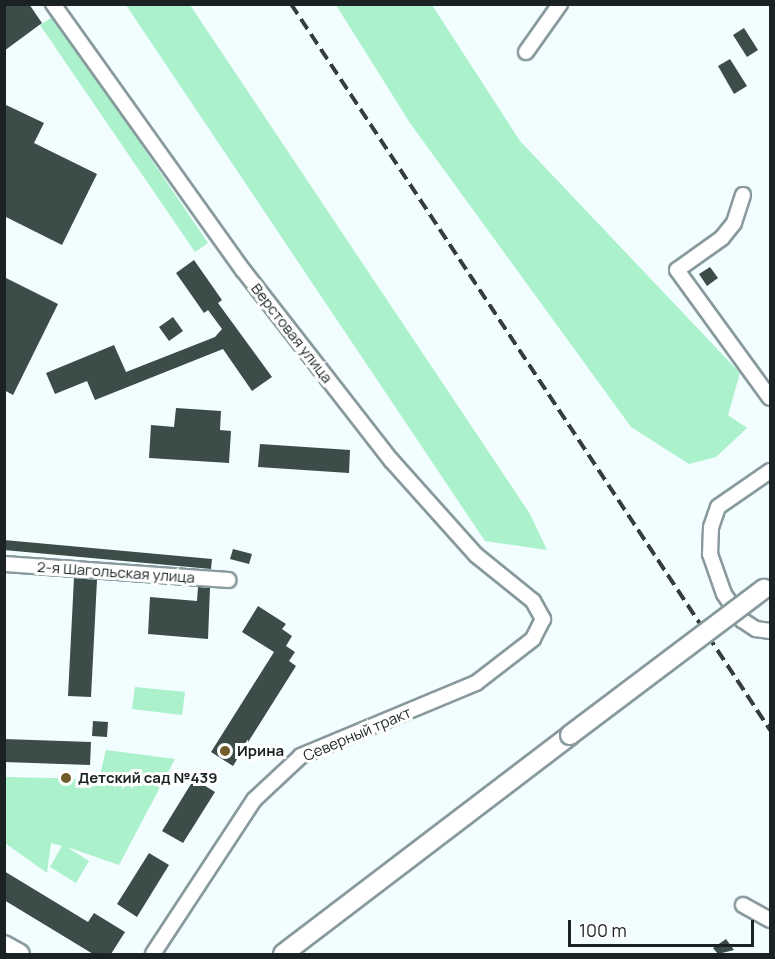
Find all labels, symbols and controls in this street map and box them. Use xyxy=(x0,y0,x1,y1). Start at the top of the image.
street label: Верстовая улица xyxy=(248,280,336,386)
street label: 2-я Шагольская улица xyxy=(36,558,196,586)
street label: Северный тракт xyxy=(300,703,414,765)
place label: Ирина xyxy=(237,742,284,760)
marker: Ирина xyxy=(218,744,232,758)
place label: Детский сад №439 xyxy=(78,769,218,787)
marker: Детский сад №439 xyxy=(59,771,73,785)
scale bar xyxy=(571,908,757,946)
text: 100 m xyxy=(579,918,627,942)

